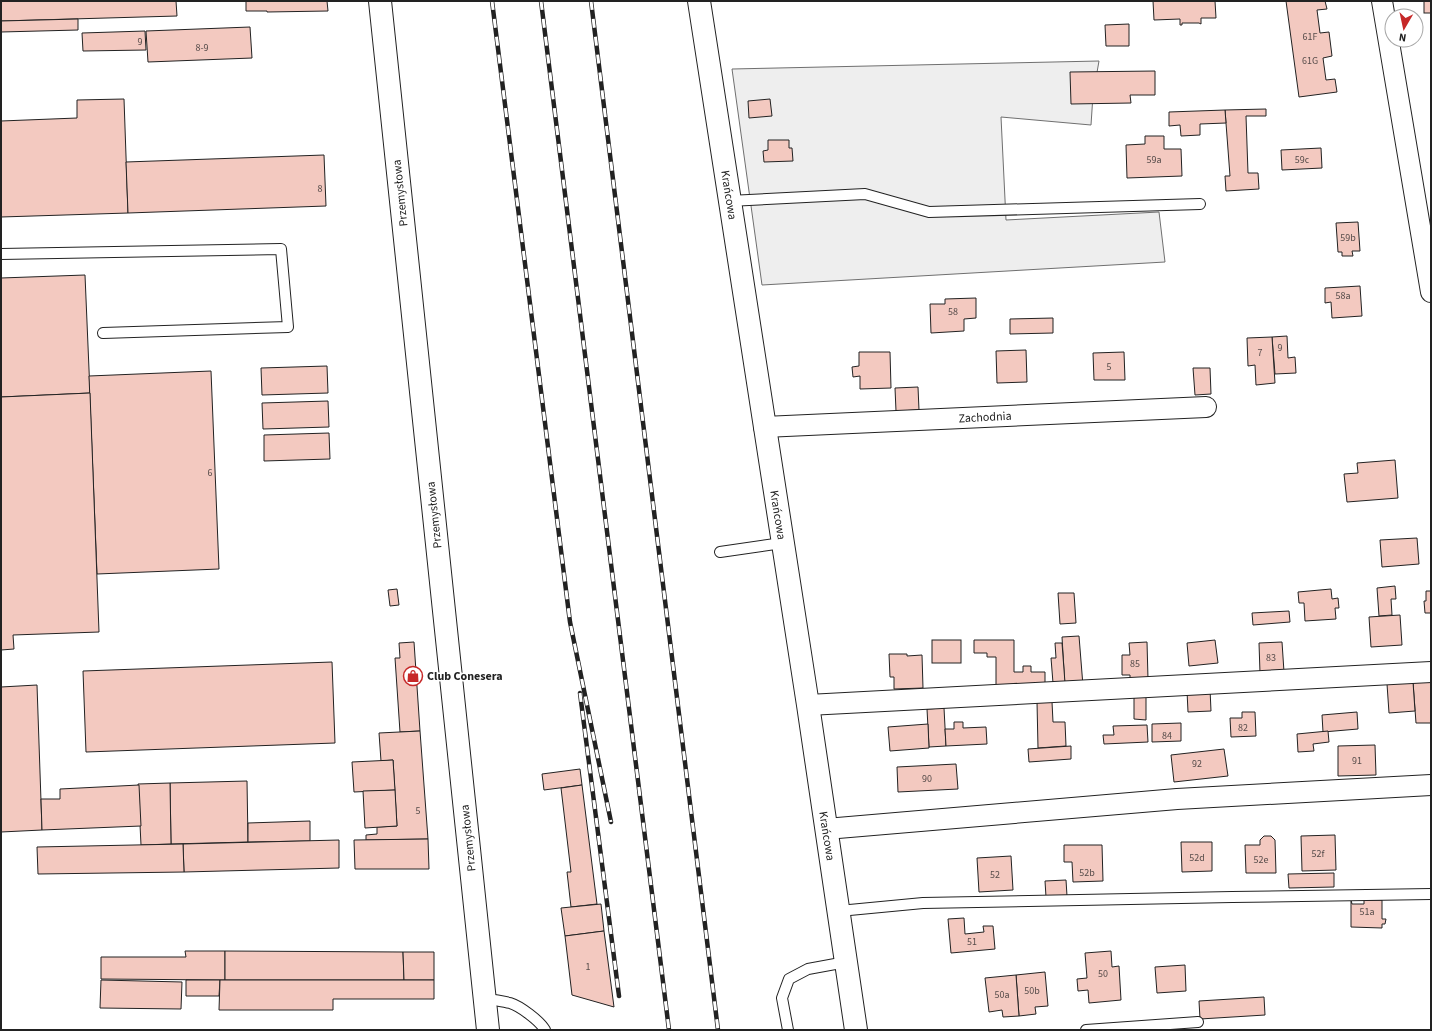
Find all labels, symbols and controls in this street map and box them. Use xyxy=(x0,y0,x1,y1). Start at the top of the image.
north arrow xyxy=(1384,8,1424,48)
text: N xyxy=(1398,29,1407,45)
house number: 61F xyxy=(1303,30,1317,44)
house number: 9 xyxy=(138,35,143,49)
house number: 8-9 xyxy=(195,41,209,55)
house number: 61G xyxy=(1302,54,1318,68)
house number: 59a xyxy=(1147,153,1161,167)
house number: 59c xyxy=(1295,153,1310,167)
street label: Przemysłowa xyxy=(389,159,412,227)
street label: Krańcowa xyxy=(716,169,741,221)
house number: 8 xyxy=(318,182,323,196)
house number: 59b xyxy=(1340,231,1356,245)
house number: 58a xyxy=(1336,289,1350,303)
house number: 58 xyxy=(948,305,958,319)
house number: 9 xyxy=(1278,341,1283,355)
house number: 7 xyxy=(1258,346,1263,360)
house number: 5 xyxy=(1107,360,1112,374)
street label: Zachodnia xyxy=(958,408,1012,427)
house number: 6 xyxy=(208,466,213,480)
street label: Przemysłowa xyxy=(423,481,446,549)
street label: Krańcowa xyxy=(765,489,790,541)
house number: 83 xyxy=(1266,651,1276,665)
house number: 85 xyxy=(1130,657,1140,671)
shop icon: Club Conesera xyxy=(402,665,424,687)
place label: Club Conesera xyxy=(427,668,503,685)
house number: 82 xyxy=(1238,721,1248,735)
house number: 84 xyxy=(1162,729,1172,743)
house number: 91 xyxy=(1352,754,1362,768)
house number: 92 xyxy=(1192,757,1202,771)
house number: 90 xyxy=(922,772,932,786)
house number: 5 xyxy=(416,804,421,818)
street label: Przemysłowa xyxy=(457,804,480,872)
street label: Krańcowa xyxy=(814,810,839,862)
house number: 52f xyxy=(1312,847,1326,861)
house number: 52d xyxy=(1189,851,1205,865)
house number: 52e xyxy=(1254,853,1268,867)
house number: 52b xyxy=(1079,866,1095,880)
house number: 52 xyxy=(990,868,1000,882)
house number: 51a xyxy=(1360,905,1374,919)
house number: 51 xyxy=(967,935,977,949)
house number: 1 xyxy=(586,960,591,974)
house number: 50 xyxy=(1098,967,1108,981)
house number: 50b xyxy=(1024,984,1040,998)
house number: 50a xyxy=(995,988,1009,1002)

